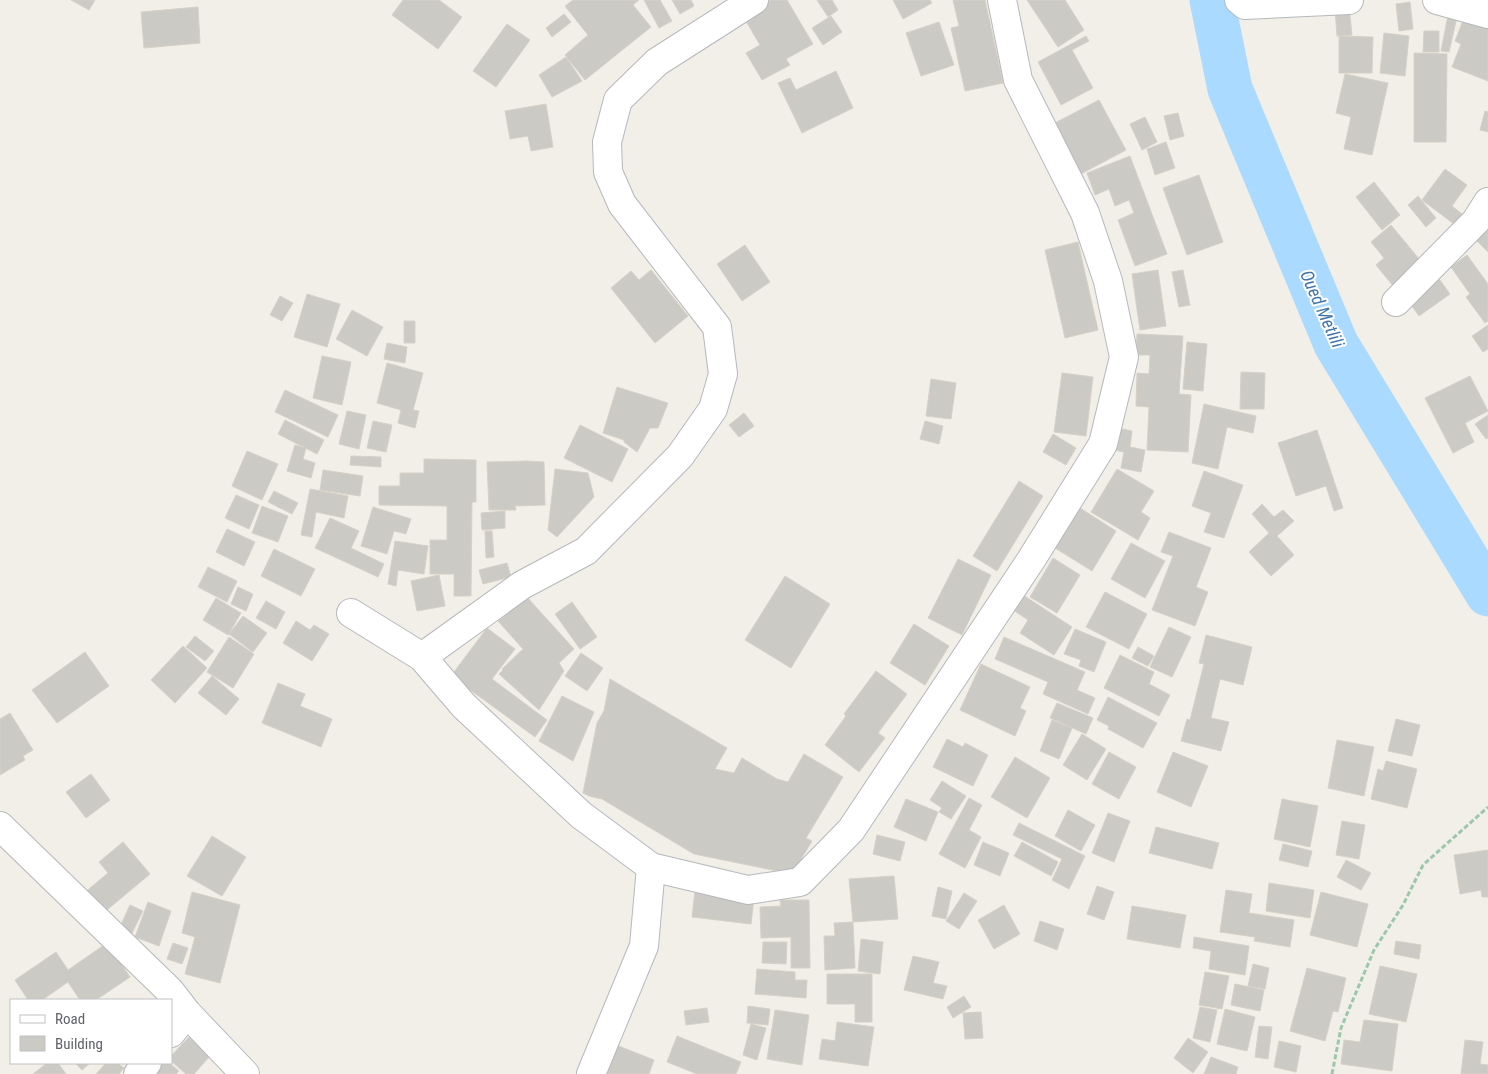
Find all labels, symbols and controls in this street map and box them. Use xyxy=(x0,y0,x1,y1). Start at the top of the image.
water label: Oued Metlili xyxy=(1296,267,1349,352)
legend xyxy=(10,999,172,1064)
text: Road xyxy=(55,1010,85,1028)
text: Building xyxy=(55,1035,103,1053)

